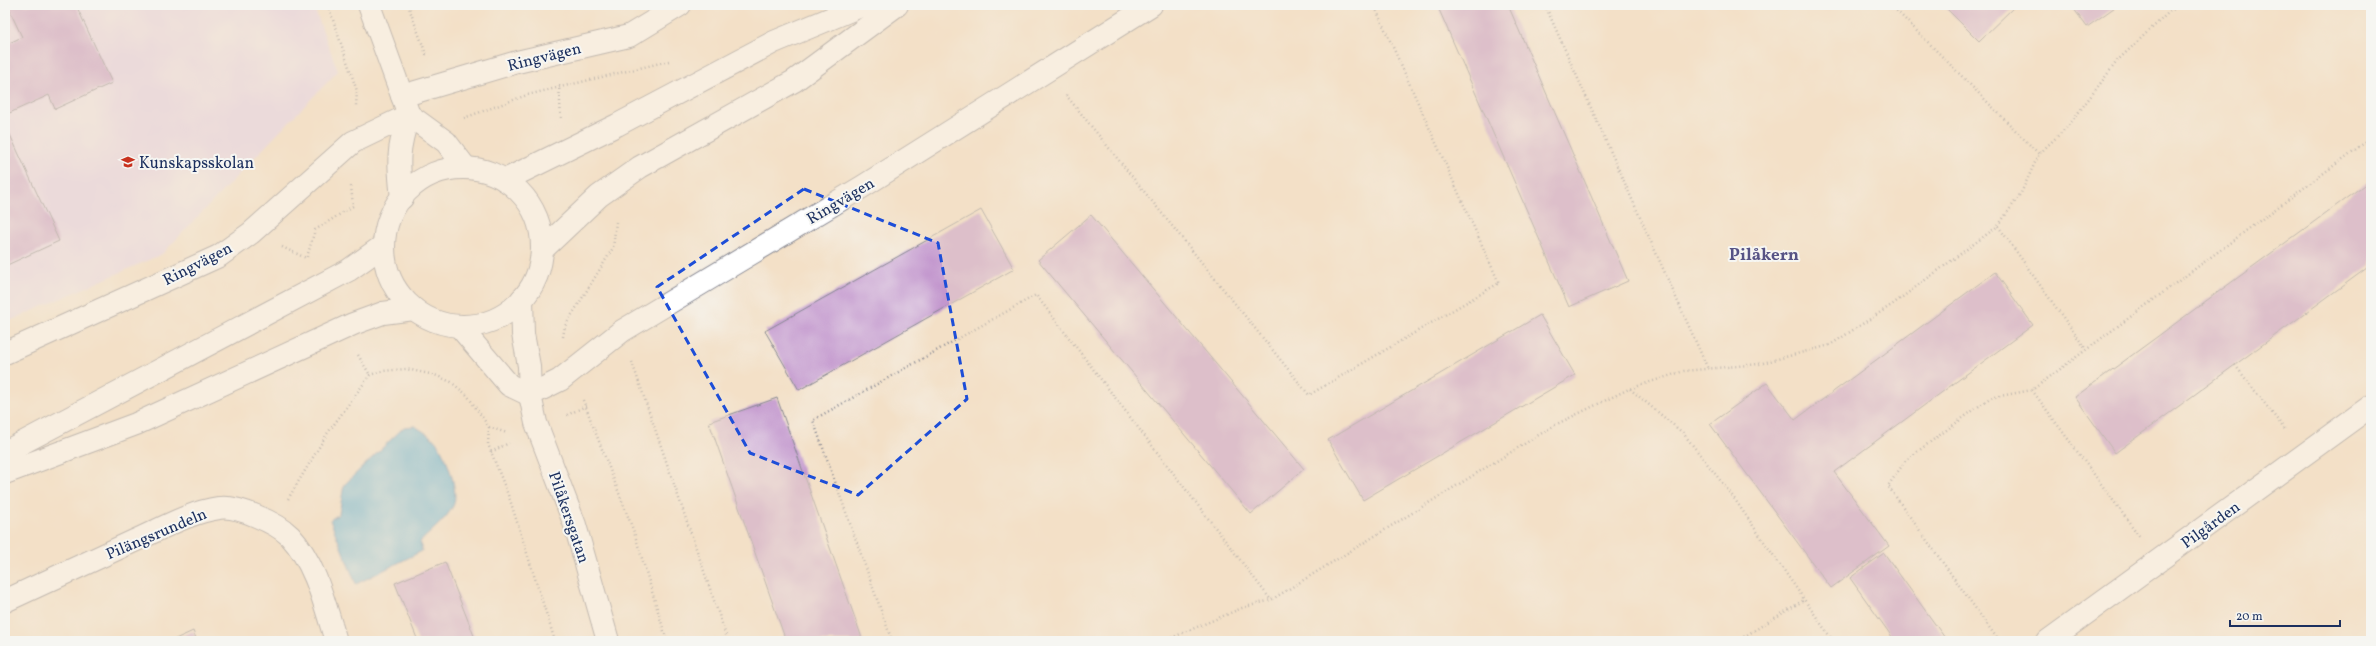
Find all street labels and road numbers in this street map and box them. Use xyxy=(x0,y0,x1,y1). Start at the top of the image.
street label: Ringvägen xyxy=(505,38,584,78)
street label: Ringvägen xyxy=(803,173,879,231)
street label: Ringvägen xyxy=(159,238,236,292)
street label: Pilåkersgatan xyxy=(542,469,594,566)
street label: Pilgården xyxy=(2177,497,2245,554)
street label: Pilängsrundeln xyxy=(103,504,211,566)

